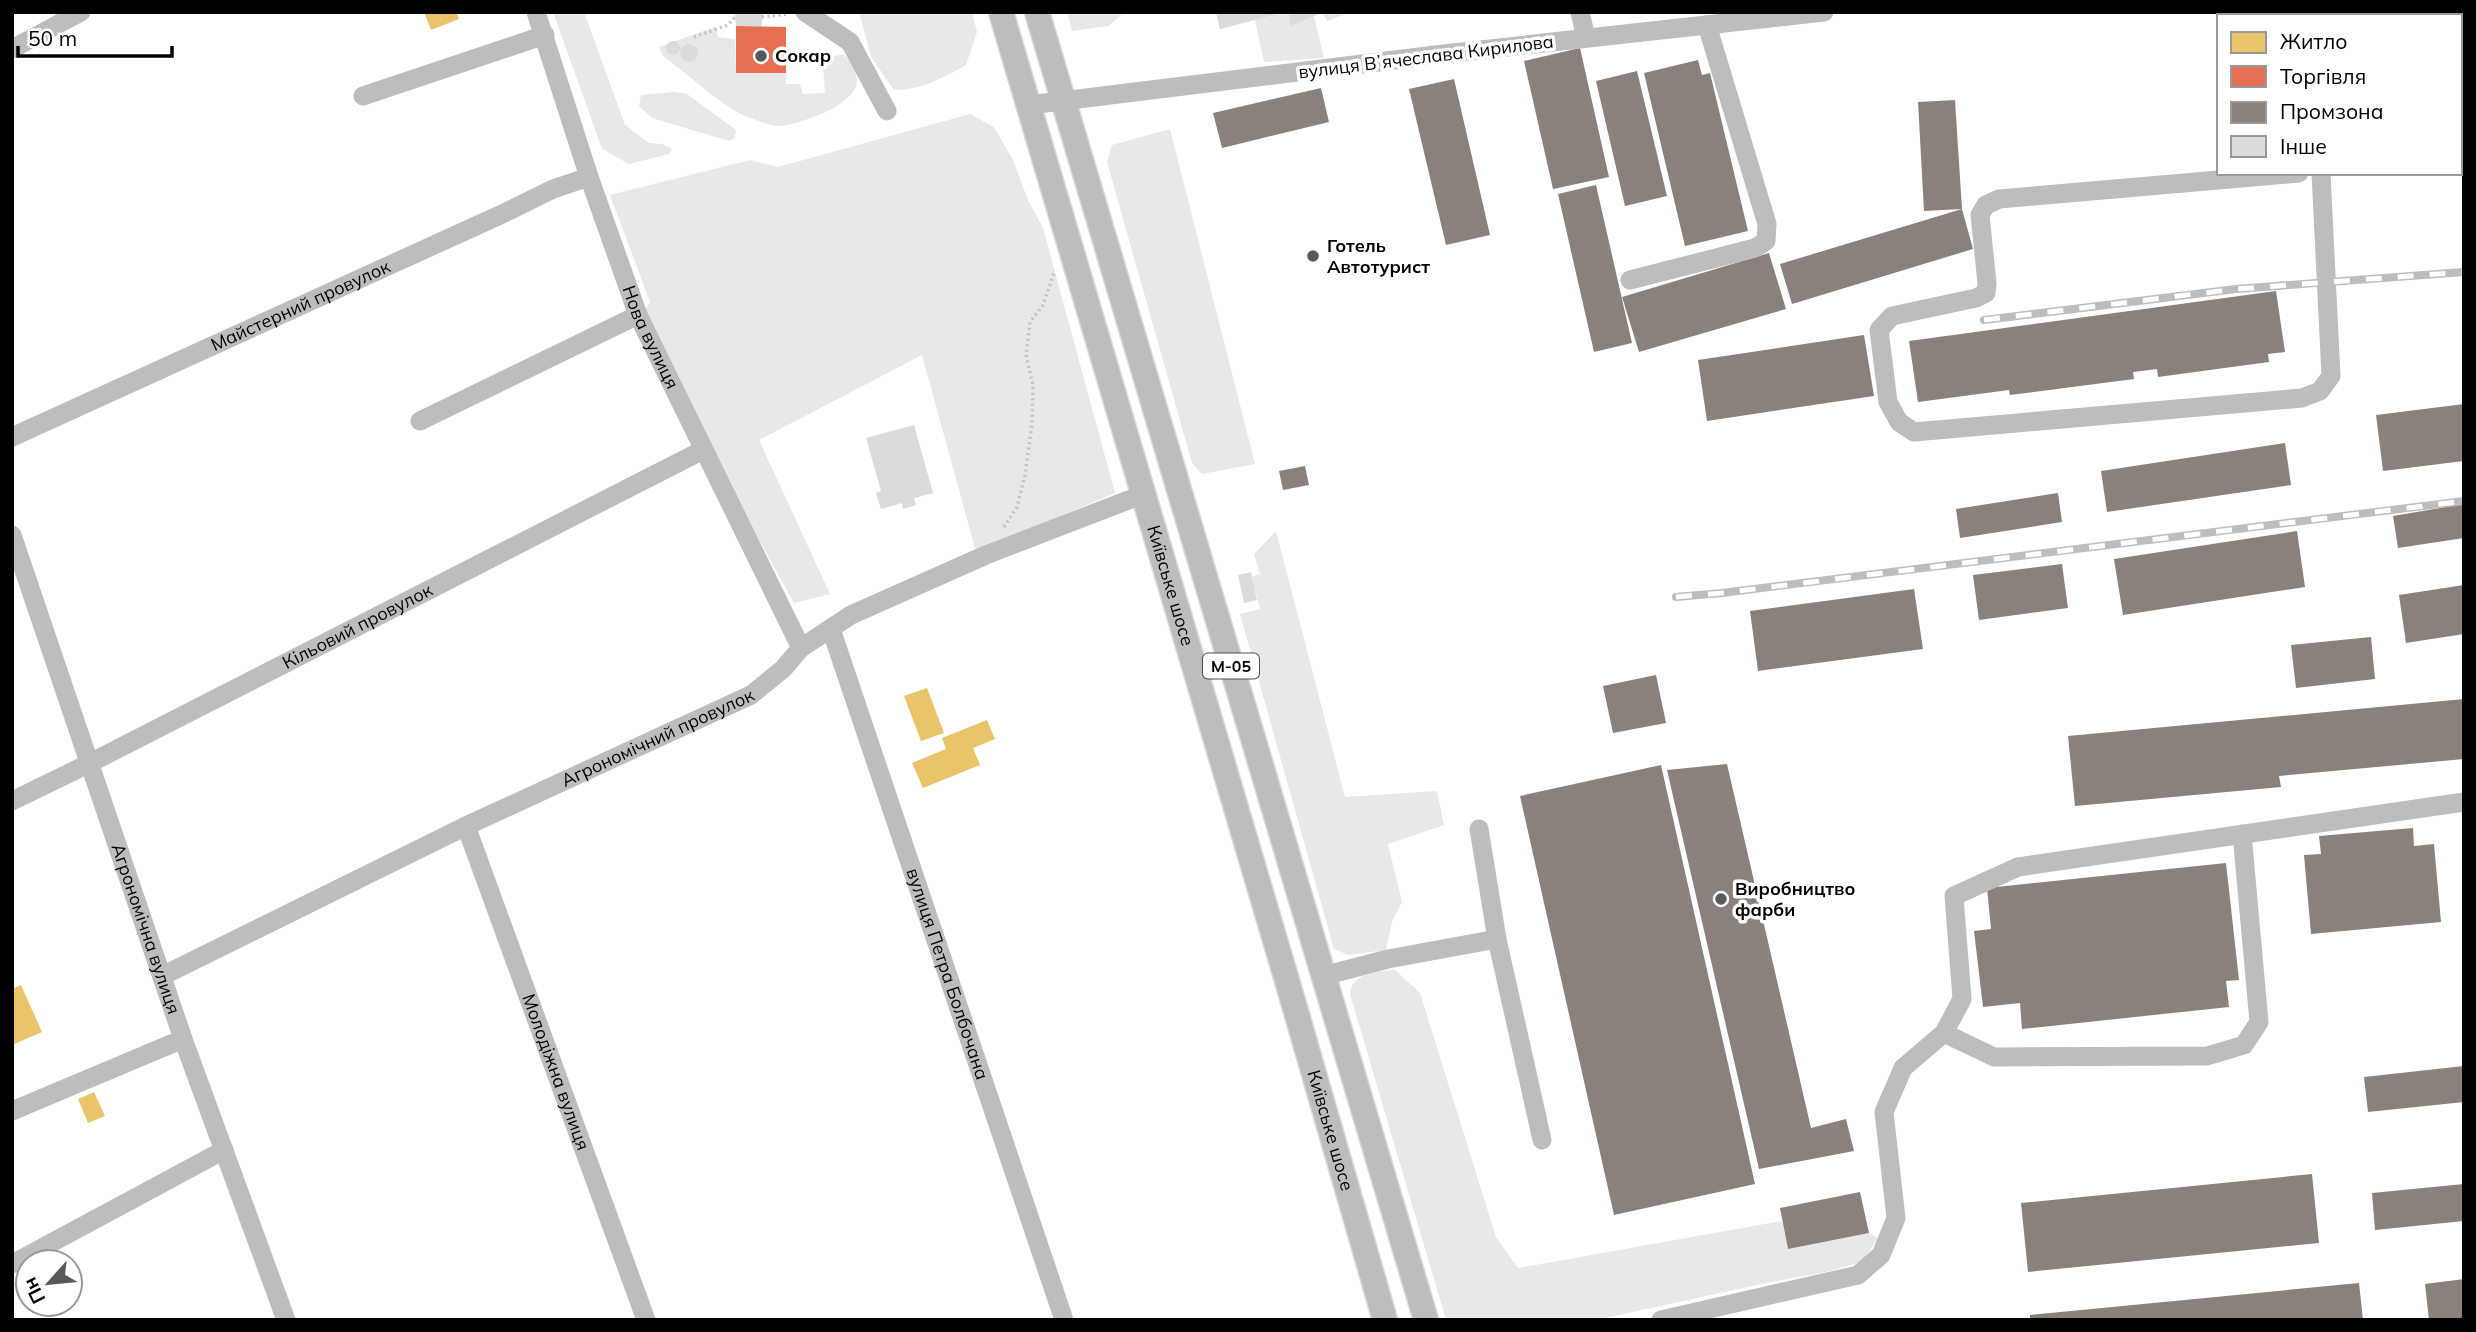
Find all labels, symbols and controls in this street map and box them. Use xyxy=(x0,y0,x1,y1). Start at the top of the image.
scale bar xyxy=(18,14,172,58)
legend xyxy=(2217,14,2462,175)
text: 50 m xyxy=(28,25,77,51)
text: Житло xyxy=(2280,28,2347,54)
street label: вулиця Вʼячеслава Кирилова xyxy=(1297,29,1555,84)
place label: Сокар xyxy=(775,44,831,67)
marker: Сокар xyxy=(753,48,769,64)
text: Торгівля xyxy=(2280,63,2366,89)
text: Промзона xyxy=(2280,98,2383,124)
text: Інше xyxy=(2280,133,2327,159)
place label: Готель Автотурист xyxy=(1327,234,1430,278)
marker: Готель Автотурист xyxy=(1305,248,1321,264)
street label: Майстерний провулок xyxy=(207,254,394,356)
street label: Нова вулиця xyxy=(617,282,684,393)
street label: Київське шосе xyxy=(1142,522,1199,648)
street label: Кільовий провулок xyxy=(278,578,436,674)
road number: М-05 xyxy=(1203,653,1259,678)
street label: Агрономічний провулок xyxy=(557,683,758,792)
street label: Агрономічна вулиця xyxy=(107,841,186,1017)
street label: вулиця Петра Болбочана xyxy=(901,865,994,1082)
place label: Виробництво фарби xyxy=(1735,877,1855,921)
marker: Виробництво фарби xyxy=(1713,891,1729,907)
street label: Молодіжна вулиця xyxy=(517,991,595,1153)
street label: Київське шосе xyxy=(1303,1067,1359,1193)
north arrow xyxy=(14,1248,84,1318)
text: Пн xyxy=(17,1273,51,1308)

